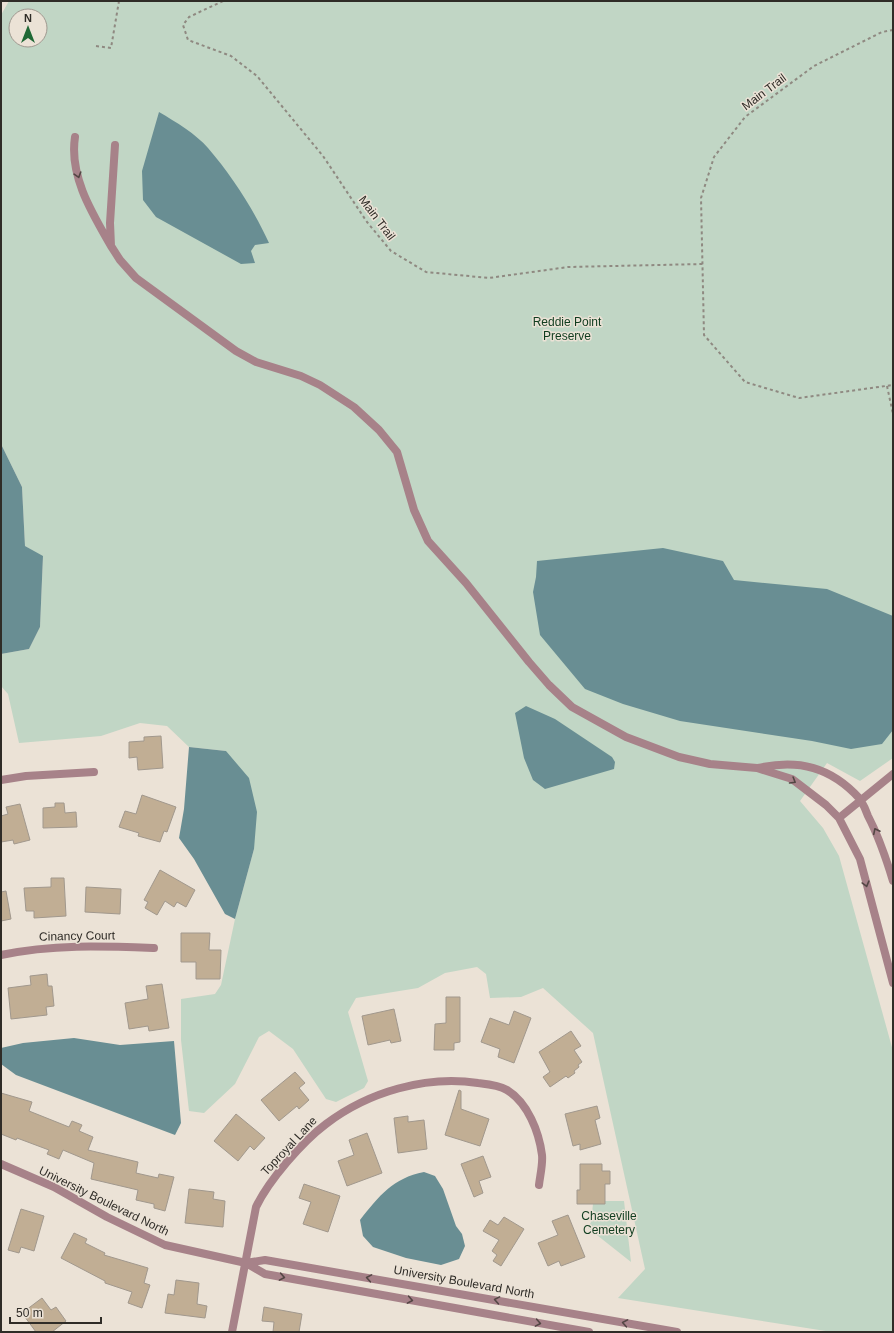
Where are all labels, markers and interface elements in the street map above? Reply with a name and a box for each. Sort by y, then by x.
north arrow [8,8,48,48]
text: N [24,12,32,24]
street label: Main Trail [739,71,789,113]
one-way arrow [73,172,82,179]
street label: Main Trail [356,193,398,243]
park label: Reddie Point Preserve [533,315,602,343]
one-way arrow [789,777,796,784]
one-way arrow [873,828,881,835]
one-way arrow [861,880,870,887]
street label: Cinancy Court [39,928,116,944]
street label: Toproyal Lane [258,1113,320,1178]
street label: University Boulevard North [37,1163,171,1239]
park label: Chaseville Cemetery [581,1209,637,1237]
street label: University Boulevard North [393,1263,535,1301]
one-way arrow [279,1273,285,1281]
one-way arrow [366,1274,372,1283]
one-way arrow [407,1295,413,1304]
one-way arrow [494,1297,500,1305]
scale bar [10,1299,101,1325]
text: 50 m [16,1306,43,1320]
one-way arrow [535,1318,541,1327]
one-way arrow [622,1319,628,1328]

